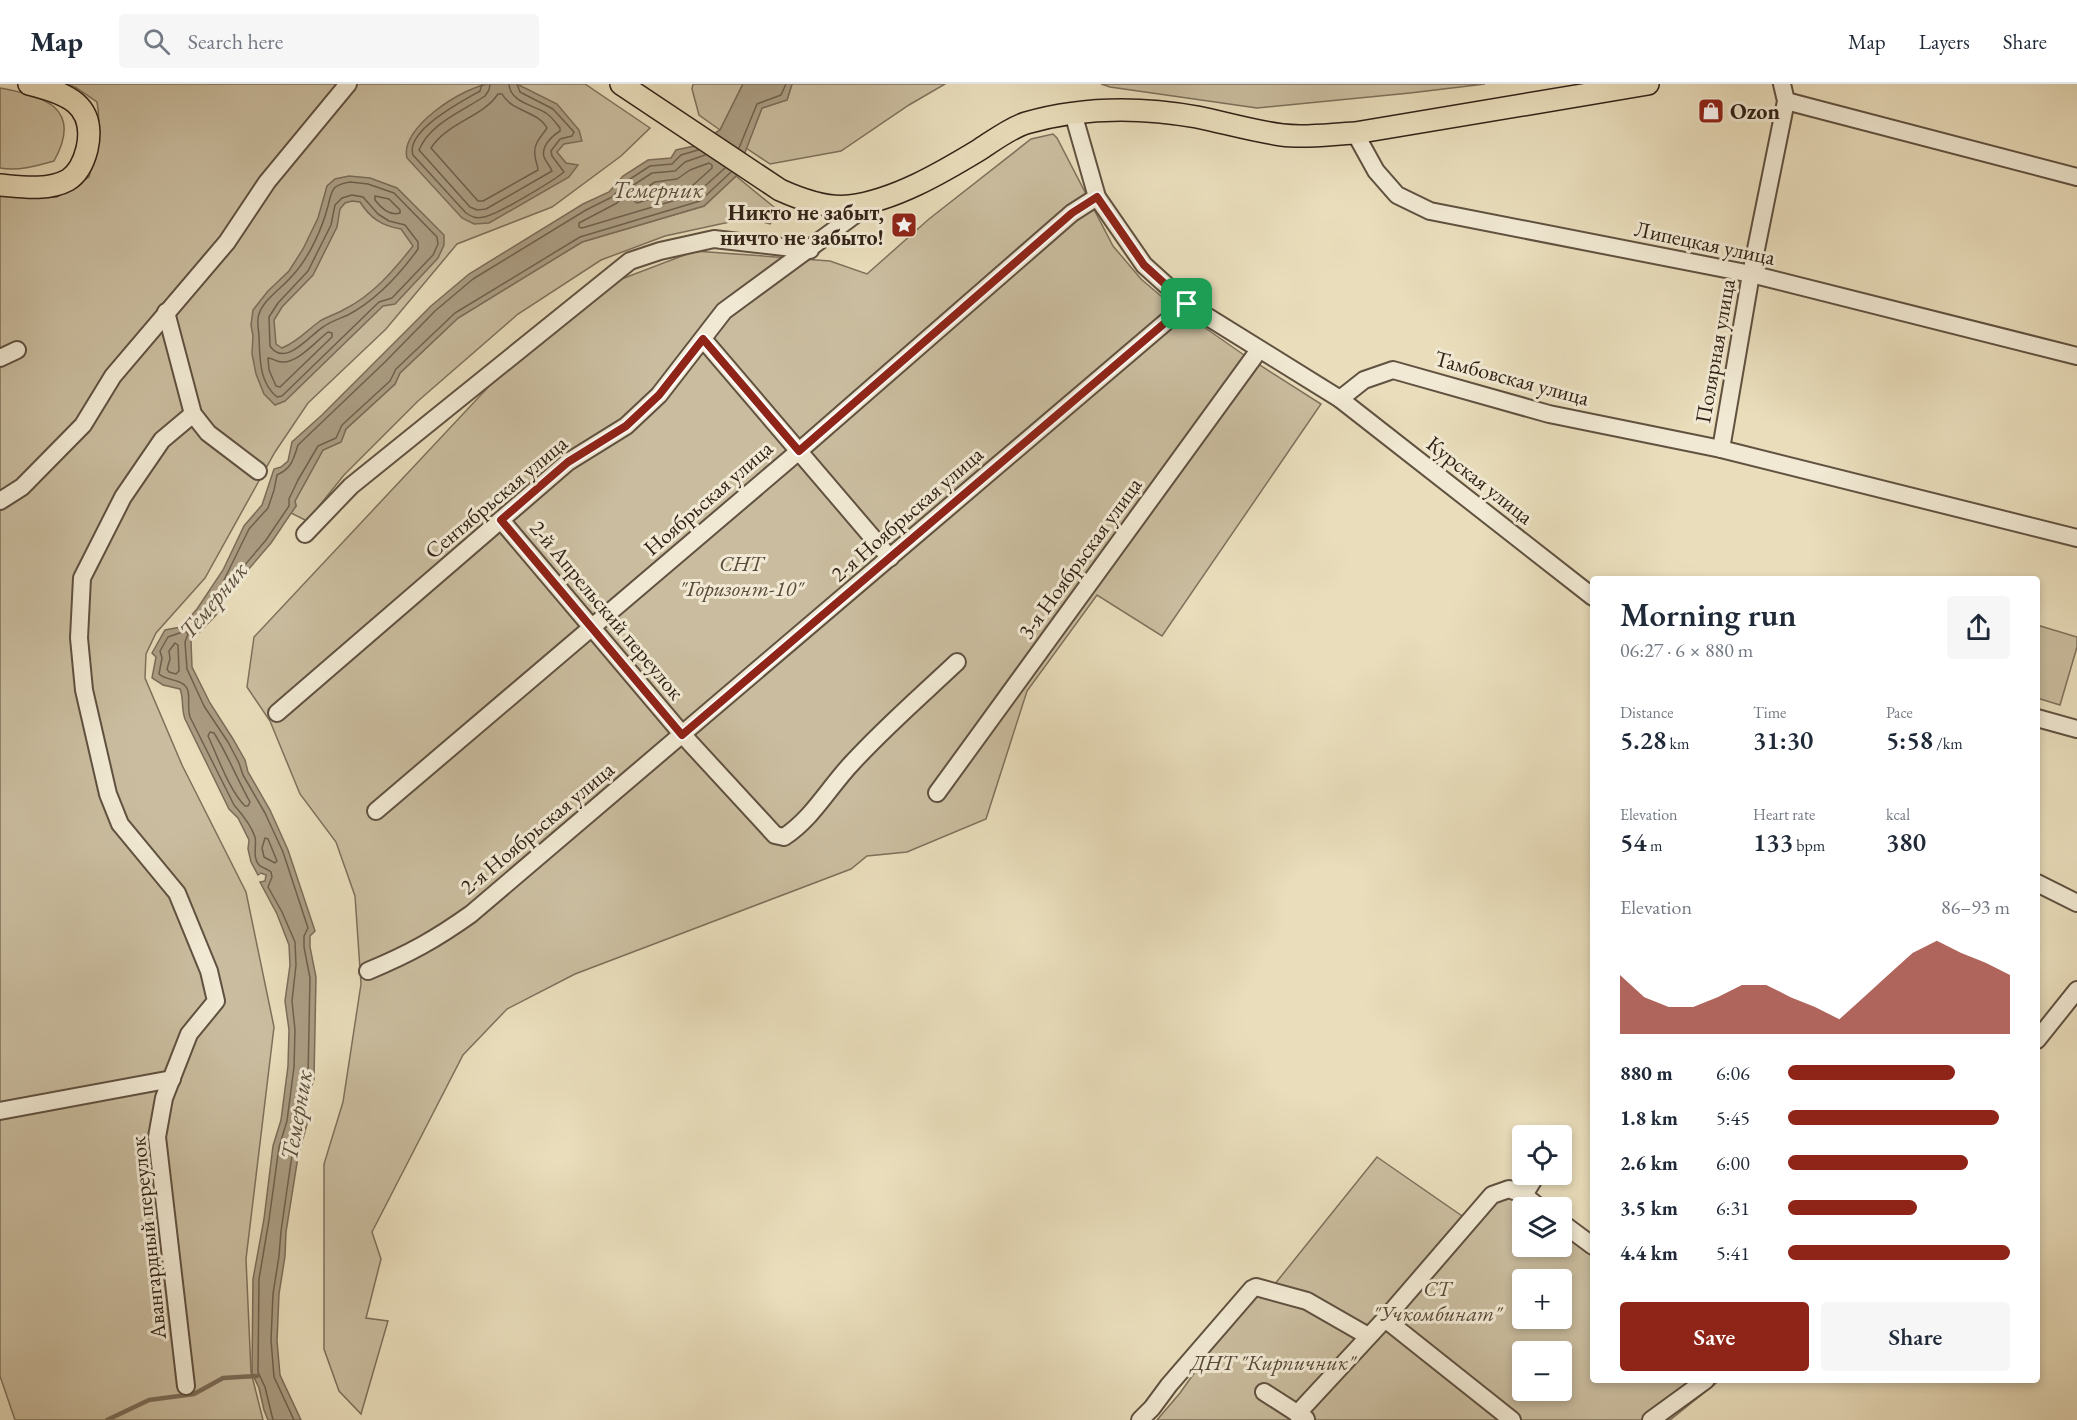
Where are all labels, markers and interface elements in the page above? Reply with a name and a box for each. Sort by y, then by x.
search box [119,14,539,68]
text: Map [30,23,83,59]
icon: search [140,25,173,58]
text: Search here [188,27,283,56]
text: Map [1848,28,1886,55]
text: Layers [1919,28,1970,55]
text: Share [2003,28,2047,55]
shop icon: Ozon [1696,96,1726,126]
place label: Ozon [1730,97,1780,126]
water label: Темерник [613,174,704,205]
place label: Никто не забыт, ничто не забыто! [720,198,884,252]
place icon: Никто не забыт, ничто не забыто! [889,210,919,240]
street label: Липецкая улица [1632,214,1778,272]
street label: Полярная улица [1688,276,1742,426]
pin [1161,278,1212,329]
icon: arrive [1170,287,1203,320]
street label: Тамбовская улица [1432,343,1593,413]
street label: Сентябрьская улица [419,429,574,565]
street label: Курская улица [1421,429,1539,531]
street label: Ноябрьская улица [637,434,779,562]
street label: 2-я Ноябрьская улица [825,440,989,588]
street label: 3-я Ноябрьская улица [1012,471,1149,645]
street label: 2-й Апрельский переулок [523,514,691,706]
park label: СНТ "Горизонт-10" [679,549,806,603]
water label: Темерник [172,555,254,645]
text: Morning run [1620,593,1797,636]
button: share [1947,596,2010,659]
text: 06:27 · 6 × 880 m [1620,637,1753,663]
text: Distance [1620,702,1673,723]
text: Time [1753,702,1786,723]
text: Pace [1886,702,1913,723]
text: 5.28 [1620,723,1666,757]
text: 31:30 [1753,723,1813,757]
text: 5:58 [1886,723,1933,757]
text: km [1666,733,1689,754]
text: /km [1933,733,1963,754]
street label: 2-я Ноябрьская улица [454,755,620,901]
text: Elevation [1620,804,1678,825]
text: Heart rate [1753,804,1815,825]
text: kcal [1886,804,1910,825]
text: 54 [1620,825,1647,859]
text: 133 [1753,825,1793,859]
text: 380 [1886,825,1926,859]
text: m [1647,835,1662,856]
text: bpm [1793,835,1825,856]
text: Elevation [1620,894,1692,920]
text: 86–93 m [1941,894,2010,920]
text: 880 m [1620,1060,1673,1086]
text: 6:06 [1716,1060,1750,1086]
water label: Темерник [273,1067,319,1162]
text: 1.8 km [1620,1105,1678,1131]
text: 5:45 [1716,1105,1750,1131]
map controls [1512,1125,1572,1401]
button: locate [1512,1125,1572,1185]
street label: Авангардный переулок [123,1135,173,1342]
text: 2.6 km [1620,1150,1678,1176]
text: 6:00 [1716,1150,1750,1176]
text: 3.5 km [1620,1195,1678,1221]
text: 6:31 [1716,1195,1750,1221]
button: layers [1512,1197,1572,1257]
text: 4.4 km [1620,1240,1678,1266]
text: 5:41 [1716,1240,1750,1266]
button: + [1512,1269,1572,1329]
park label: СТ "Учкомбинат" [1373,1274,1504,1328]
button: Save [1620,1302,1809,1371]
button: Share [1821,1302,2010,1371]
button: − [1512,1341,1572,1401]
park label: ДНТ "Кирпичник" [1189,1348,1358,1377]

